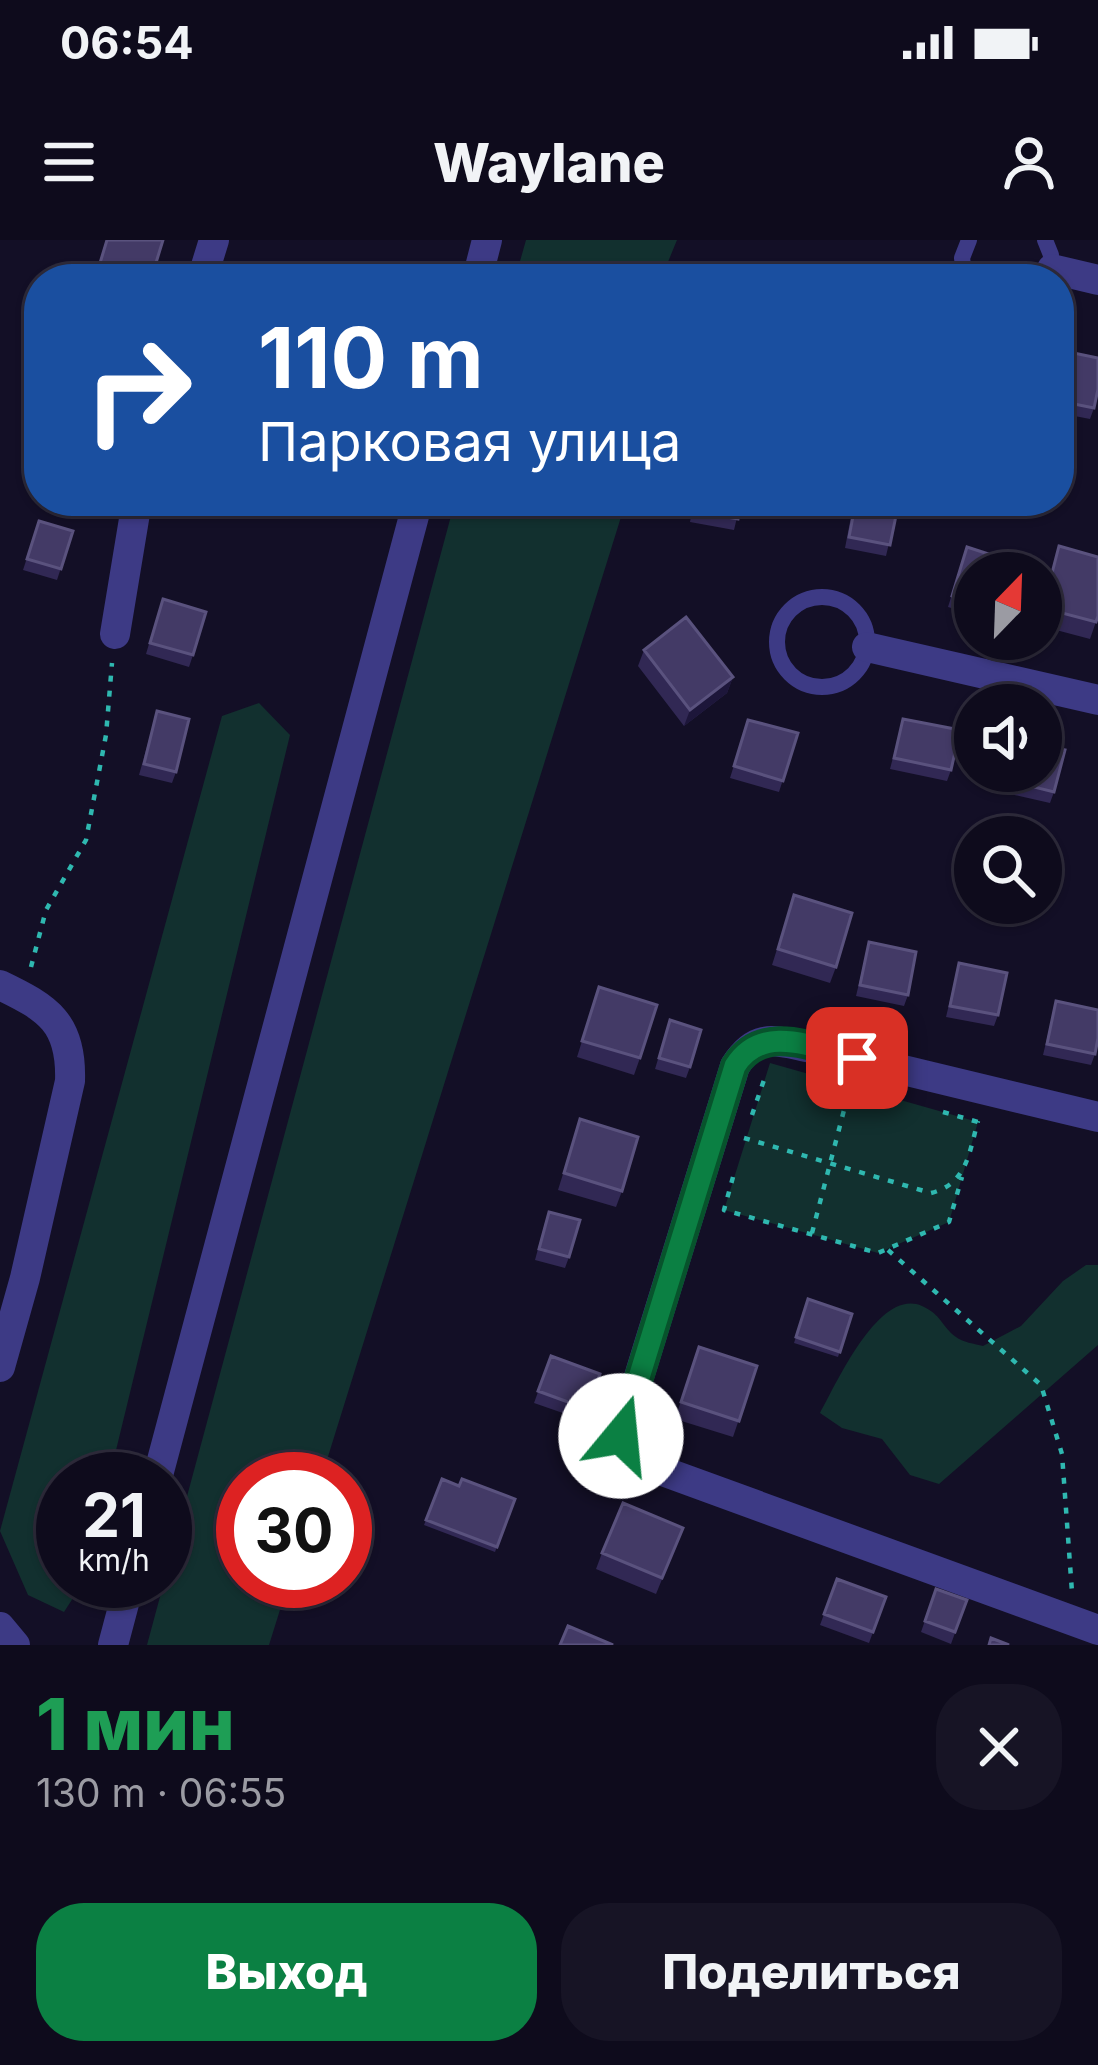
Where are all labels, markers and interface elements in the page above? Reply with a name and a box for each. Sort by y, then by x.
text: 06:54 [60,15,194,70]
icon: menu [36,129,102,195]
icon: person [996,129,1062,195]
text: Waylane [433,130,665,195]
text: 110 m [258,307,484,408]
icon: right [60,312,216,468]
text: Парковая улица [258,409,681,474]
north arrow [954,552,1062,660]
map controls [954,552,1062,924]
button: sound [954,684,1062,792]
button: search [954,816,1062,924]
pin [806,1007,908,1109]
icon: arrive [824,1025,890,1091]
position arrow [558,1373,684,1499]
speed limit sign: 30 [216,1452,372,1608]
text: 21 [82,1479,146,1551]
text: km/h [78,1542,150,1578]
text: 1 мин [36,1680,235,1767]
button: close [936,1684,1062,1810]
text: 130 m · 06:55 [36,1769,286,1816]
button: Выход [36,1903,537,2041]
button: Поделиться [561,1903,1062,2041]

